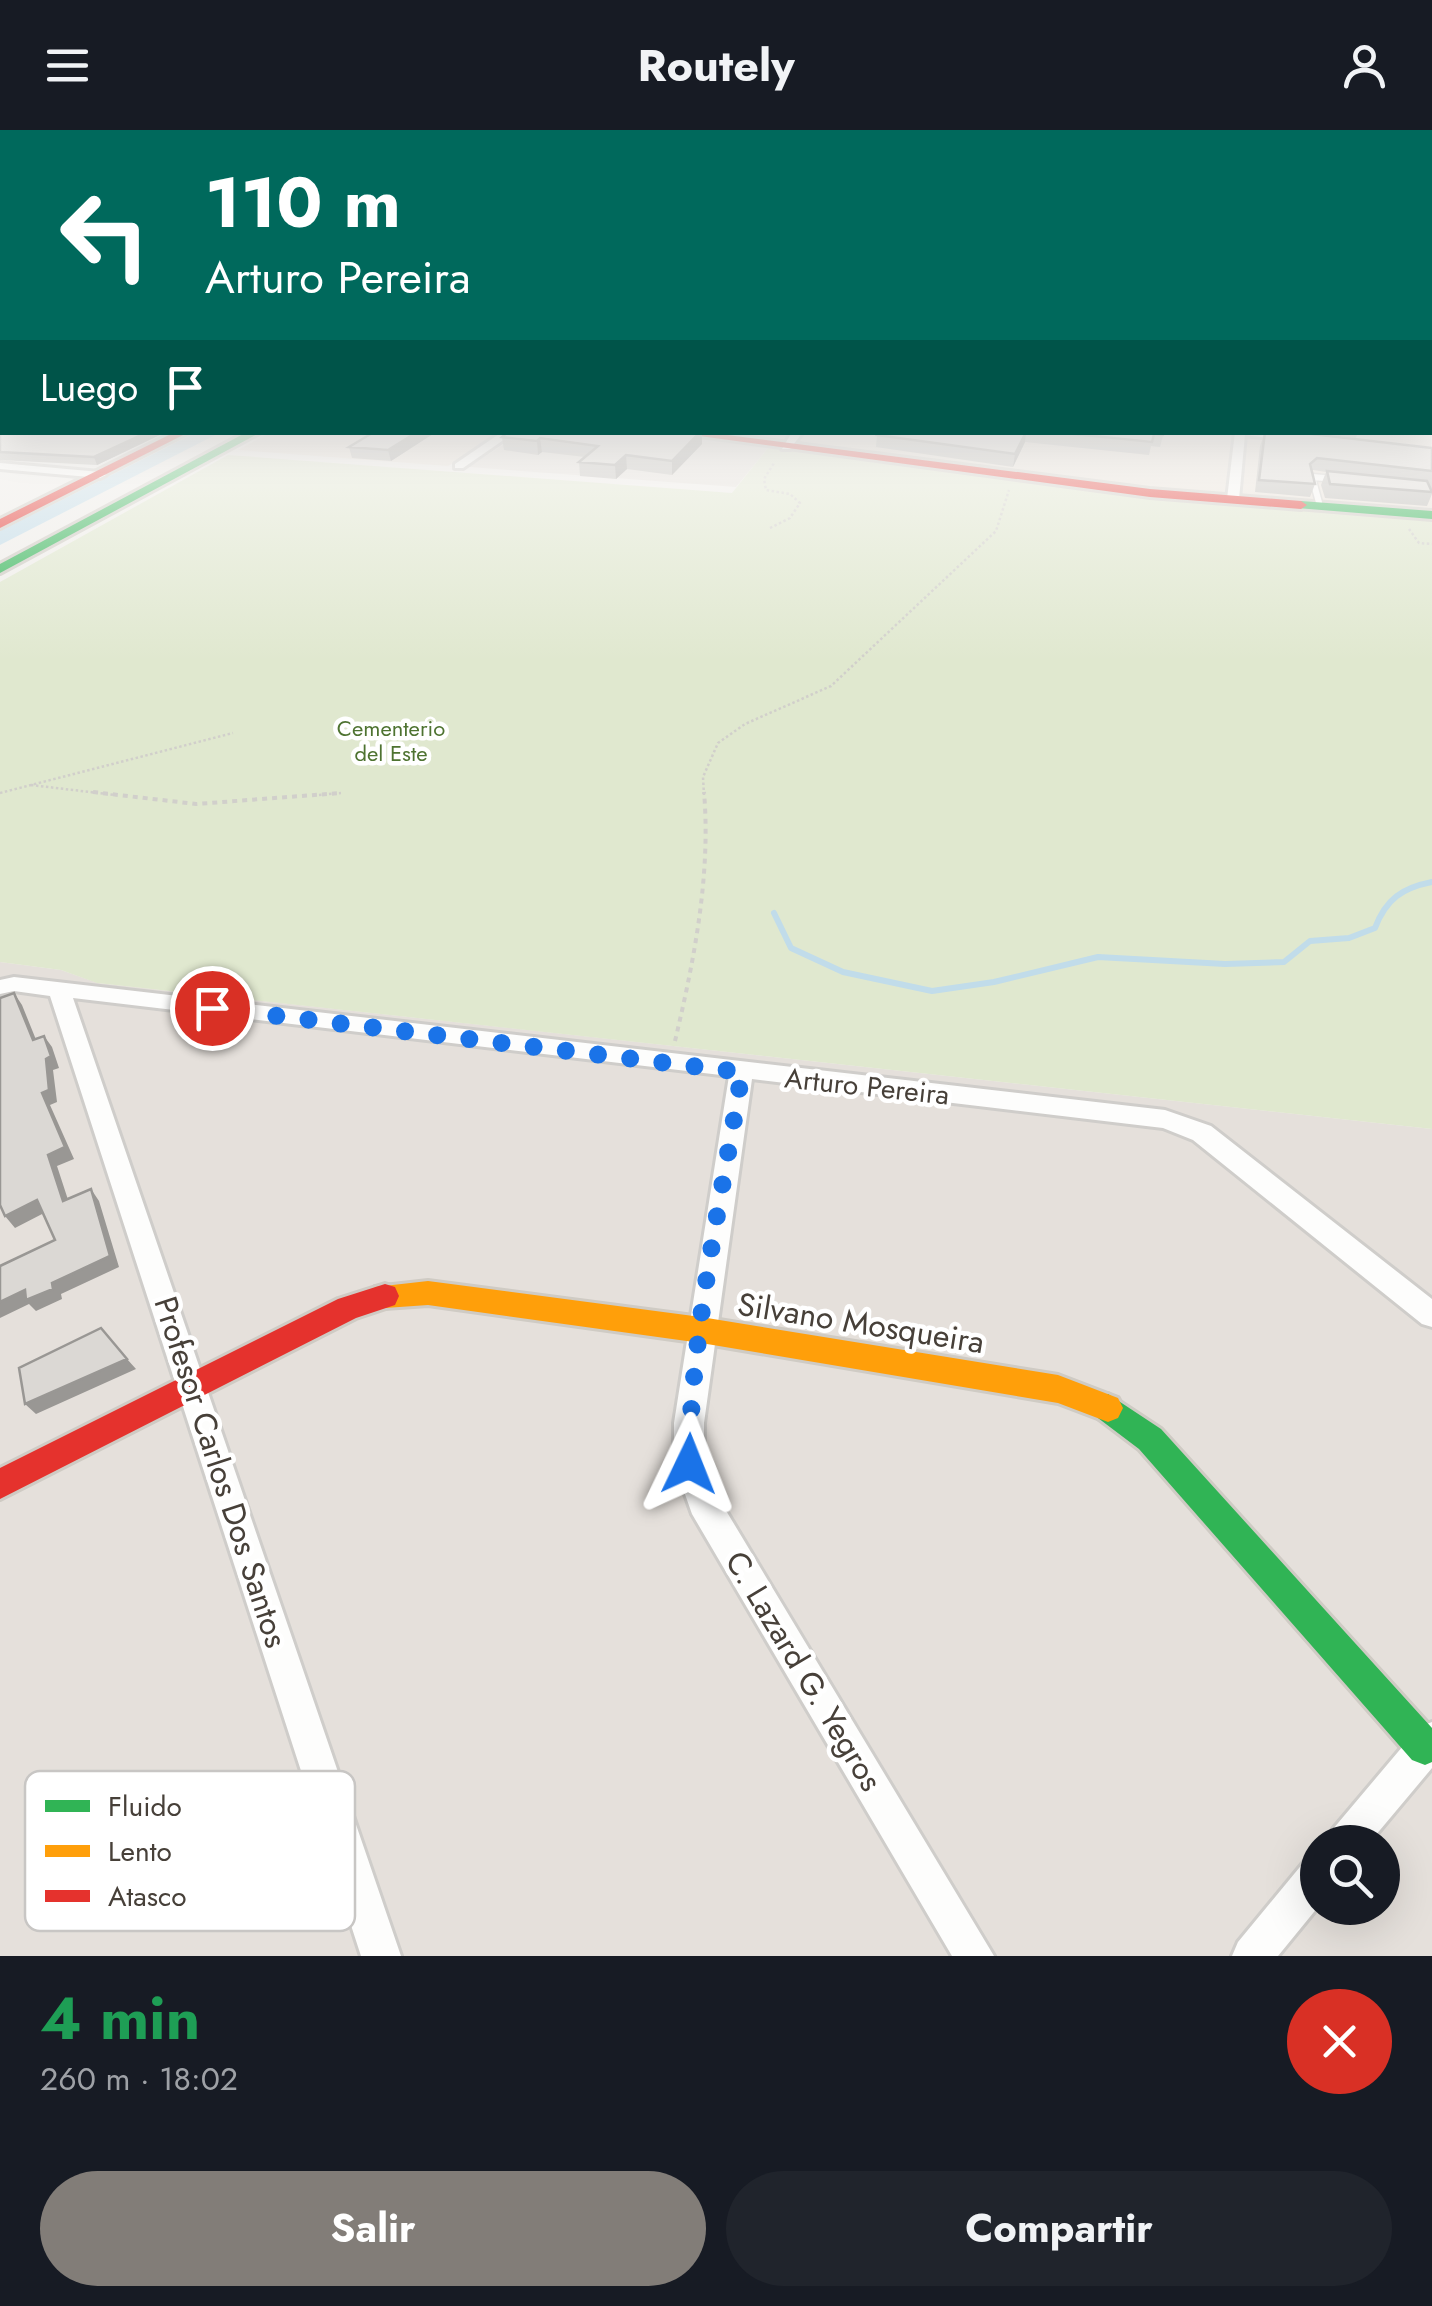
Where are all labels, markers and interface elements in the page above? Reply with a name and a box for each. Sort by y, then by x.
text: Routely [637,33,795,98]
icon: menu [40,38,95,93]
icon: person [1337,38,1392,93]
text: 110 m [205,152,401,253]
icon: left [40,170,170,300]
text: Arturo Pereira [205,245,471,310]
text: Luego [40,360,138,415]
icon: arrive [158,360,213,415]
park label: Cementerio del Este [337,712,445,769]
pin [170,966,255,1051]
icon: arrive [185,981,240,1036]
street label: Arturo Pereira [783,1057,951,1116]
street label: Silvano Mosqueira [734,1281,988,1365]
street label: Profesor Carlos Dos Santos [142,1291,300,1653]
position arrow [637,1412,741,1516]
street label: C. Lazard G. Yegros [714,1542,894,1800]
legend [25,1771,355,1931]
text: Fluido [108,1786,182,1827]
map controls [1300,1825,1400,1925]
button: search [1300,1825,1400,1925]
text: Lento [108,1831,172,1872]
text: Atasco [108,1876,187,1917]
text: 4 min [40,1975,200,2062]
button: close [1287,1989,1392,2094]
text: 260 m · 18:02 [40,2056,238,2102]
button: Salir [40,2171,706,2286]
button: Compartir [726,2171,1392,2286]

